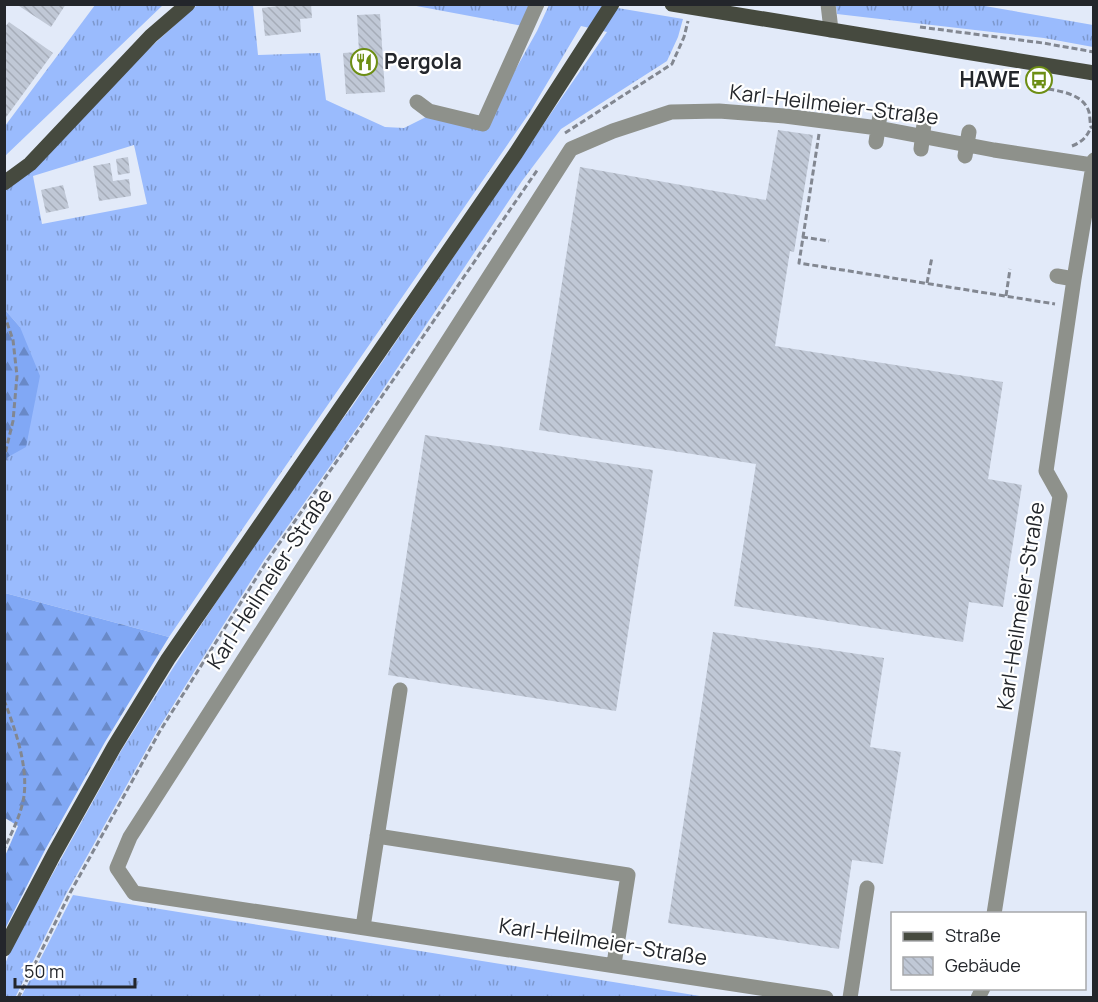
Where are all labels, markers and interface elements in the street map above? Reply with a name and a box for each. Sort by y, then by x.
restaurant icon: Pergola [349,47,379,77]
place label: Pergola [384,47,462,75]
place label: HAWE [959,65,1020,93]
bus stop icon: HAWE [1024,65,1054,95]
street label: Karl-Heilmeier-Straße [728,77,940,131]
street label: Karl-Heilmeier-Straße [200,483,338,674]
street label: Karl-Heilmeier-Straße [990,500,1050,712]
street label: Karl-Heilmeier-Straße [497,911,709,971]
legend [891,912,1086,990]
text: Straße [945,923,1001,947]
scale bar [15,951,135,989]
text: Gebäude [945,953,1021,977]
text: 50 m [24,959,64,983]

